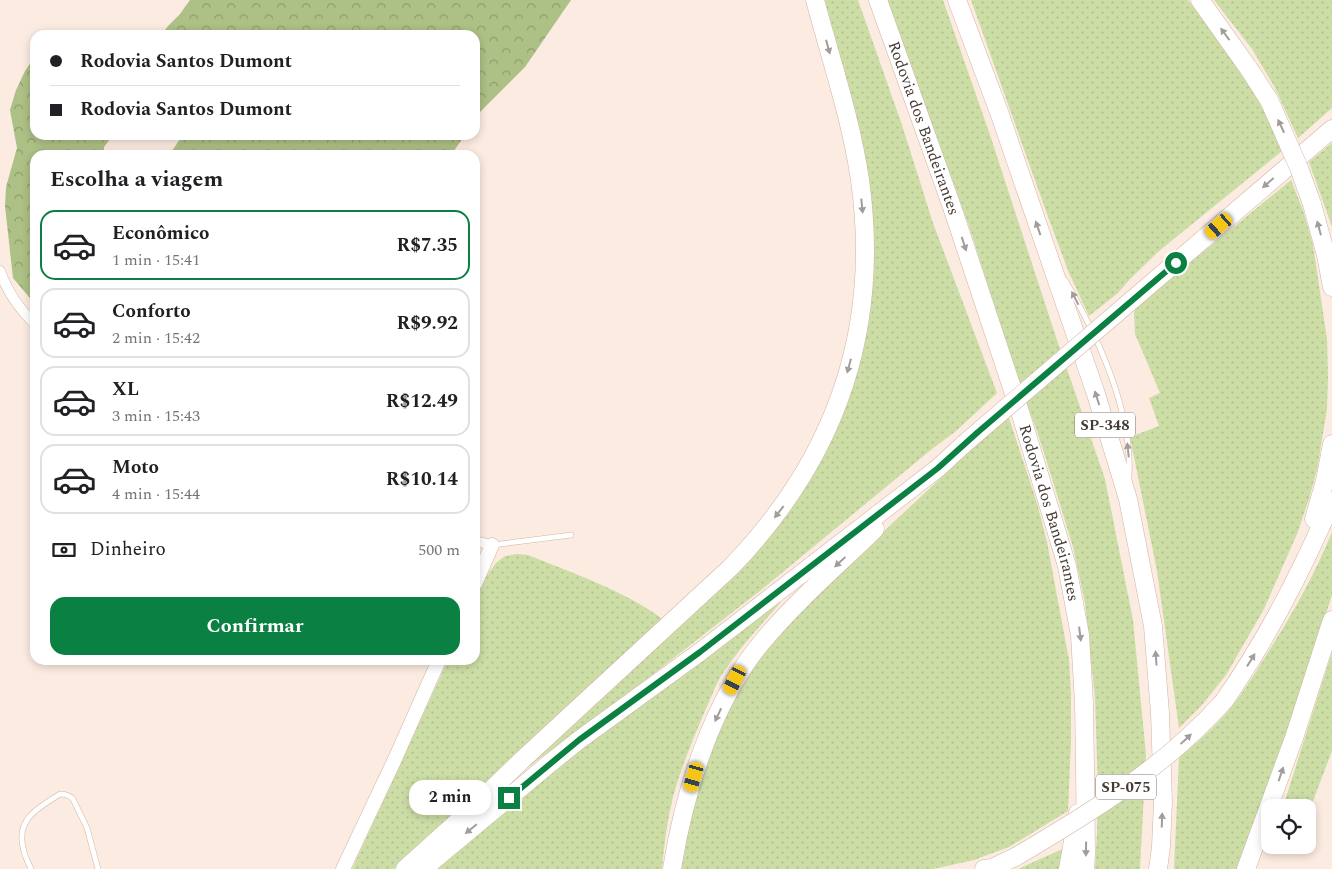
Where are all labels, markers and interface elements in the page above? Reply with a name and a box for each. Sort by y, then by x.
one-way arrow [1220,27,1230,41]
street label: Rodovia dos Bandeirantes [882,38,966,218]
one-way arrow [824,40,832,55]
text: Rodovia Santos Dumont [80,47,292,76]
text: Rodovia Santos Dumont [80,95,292,124]
one-way arrow [1277,119,1285,133]
text: Escolha a viagem [50,163,223,196]
one-way arrow [1262,178,1275,189]
one-way arrow [858,198,866,214]
car [1202,210,1235,242]
text: Econômico [112,219,209,248]
one-way arrow [1034,220,1042,235]
one-way arrow [1315,220,1323,236]
icon: car [52,223,97,268]
text: R$7.35 [396,231,458,260]
one-way arrow [961,237,969,252]
text: 1 min · 15:41 [112,248,200,272]
route start [1165,252,1187,274]
one-way arrow [1071,291,1079,305]
text: Conforto [112,297,191,326]
icon: car [52,301,97,346]
text: R$9.92 [396,309,458,338]
text: 2 min · 15:42 [112,326,200,350]
one-way arrow [845,359,853,374]
text: XL [112,375,139,404]
icon: car [52,379,97,424]
text: R$12.49 [386,387,458,416]
one-way arrow [1092,390,1100,405]
text: 3 min · 15:43 [112,404,200,428]
road number: SP-348 [1075,412,1135,438]
street label: Rodovia dos Bandeirantes [1013,421,1085,603]
one-way arrow [1124,442,1132,458]
text: Moto [112,453,159,482]
icon: car [52,457,97,502]
text: R$10.14 [386,465,458,494]
text: 4 min · 15:44 [112,482,200,506]
one-way arrow [773,505,784,518]
text: Dinheiro [90,535,166,564]
icon: cash [50,536,78,564]
text: 500 m [418,538,460,562]
one-way arrow [834,556,846,568]
button: Confirmar [50,597,460,655]
one-way arrow [1076,627,1084,643]
one-way arrow [1151,650,1159,666]
one-way arrow [1246,654,1255,667]
car [721,663,748,697]
one-way arrow [713,708,721,722]
one-way arrow [1179,733,1191,745]
car [682,761,705,793]
one-way arrow [1277,766,1285,781]
road number: SP-075 [1096,774,1156,800]
callout: 2 min [409,780,492,816]
text: 2 min [429,785,471,809]
route end [498,787,520,809]
map controls [1261,799,1316,854]
button: locate [1261,799,1316,854]
one-way arrow [1158,812,1166,828]
one-way arrow [465,824,478,835]
one-way arrow [1082,841,1090,857]

